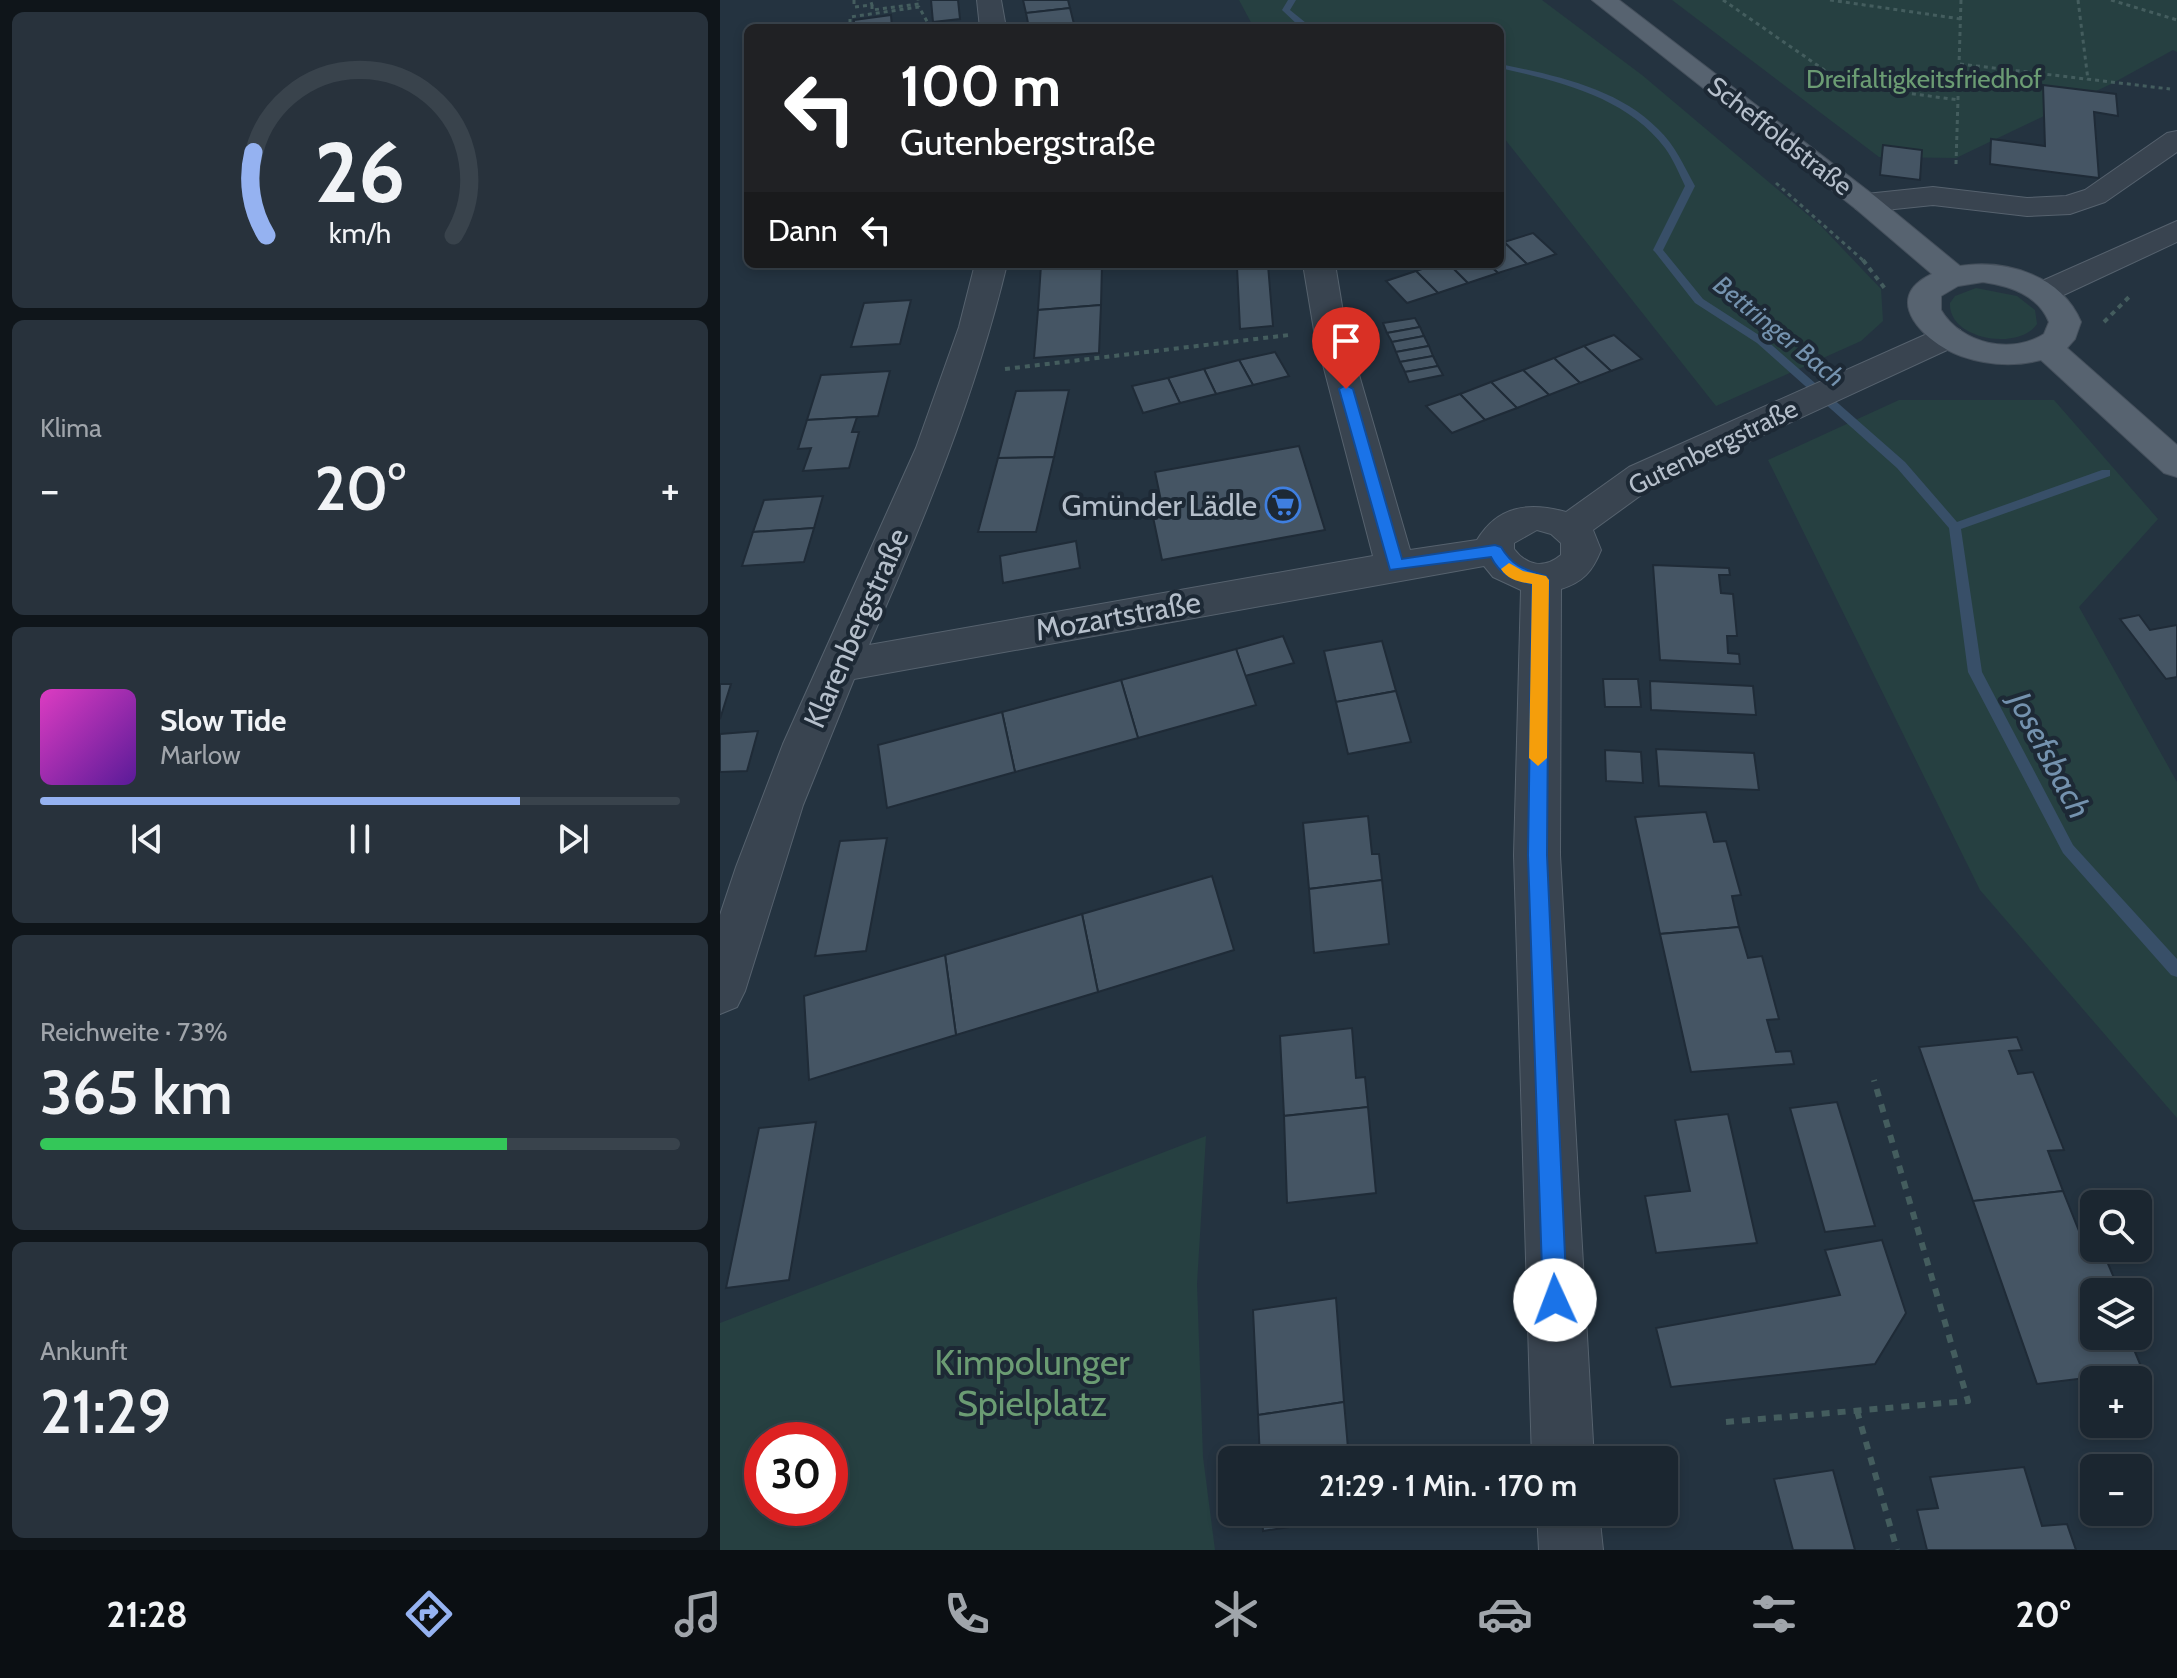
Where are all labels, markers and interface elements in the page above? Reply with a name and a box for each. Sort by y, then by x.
text: 100 m [900,52,1061,120]
icon: left [768,56,872,160]
park label: Dreifaltigkeitsfriedhof [1806,63,2042,95]
street label: Scheffoldstraße [1701,70,1859,202]
text: Gutenbergstraße [900,120,1155,164]
text: 26 [315,121,405,222]
icon: left [854,208,898,252]
text: Dann [768,212,838,249]
text: km/h [329,215,391,250]
water label: Bettringer Bach [1707,269,1851,393]
pin [1312,307,1380,389]
icon: arrive [1324,319,1368,363]
street label: Gutenbergstraße [1623,392,1803,502]
text: Klima [40,412,102,444]
text: 20° [314,452,406,525]
text: − [40,463,59,516]
text: + [661,463,680,516]
supermarket icon: Gmünder Lädle [1264,486,1302,524]
place label: Gmünder Lädle [1062,487,1257,524]
street label: Klarenbergstraße [795,522,917,734]
street label: Mozartstraße [1033,583,1203,649]
water label: Josefsbach [1999,683,2099,825]
text: Slow Tide [160,702,287,739]
text: Marlow [160,739,241,771]
icon: previous [125,817,169,861]
icon: pause [338,817,382,861]
icon: next [551,817,595,861]
text: Reichweite · 73% [40,1016,228,1048]
text: 365 km [40,1056,233,1129]
map controls [2080,1190,2152,1526]
button: search [2080,1190,2152,1262]
position arrow [1513,1258,1597,1342]
button: layers [2080,1278,2152,1350]
text: Ankunft [40,1335,128,1367]
park label: Kimpolunger Spielplatz [934,1340,1130,1425]
button: + [2080,1366,2152,1438]
text: 21:29 [40,1375,171,1448]
speed limit sign: 30 [744,1422,848,1526]
button: − [2080,1454,2152,1526]
text: 21:29 · 1 Min. · 170 m [1319,1467,1577,1504]
icon: directions [401,1586,457,1642]
icon: music [670,1586,726,1642]
icon: phone [939,1586,995,1642]
icon: climate [1208,1586,1264,1642]
icon: car [1477,1586,1533,1642]
icon: filters [1746,1586,1802,1642]
text: 21:28 [107,1592,188,1636]
text: 20° [2016,1592,2070,1636]

